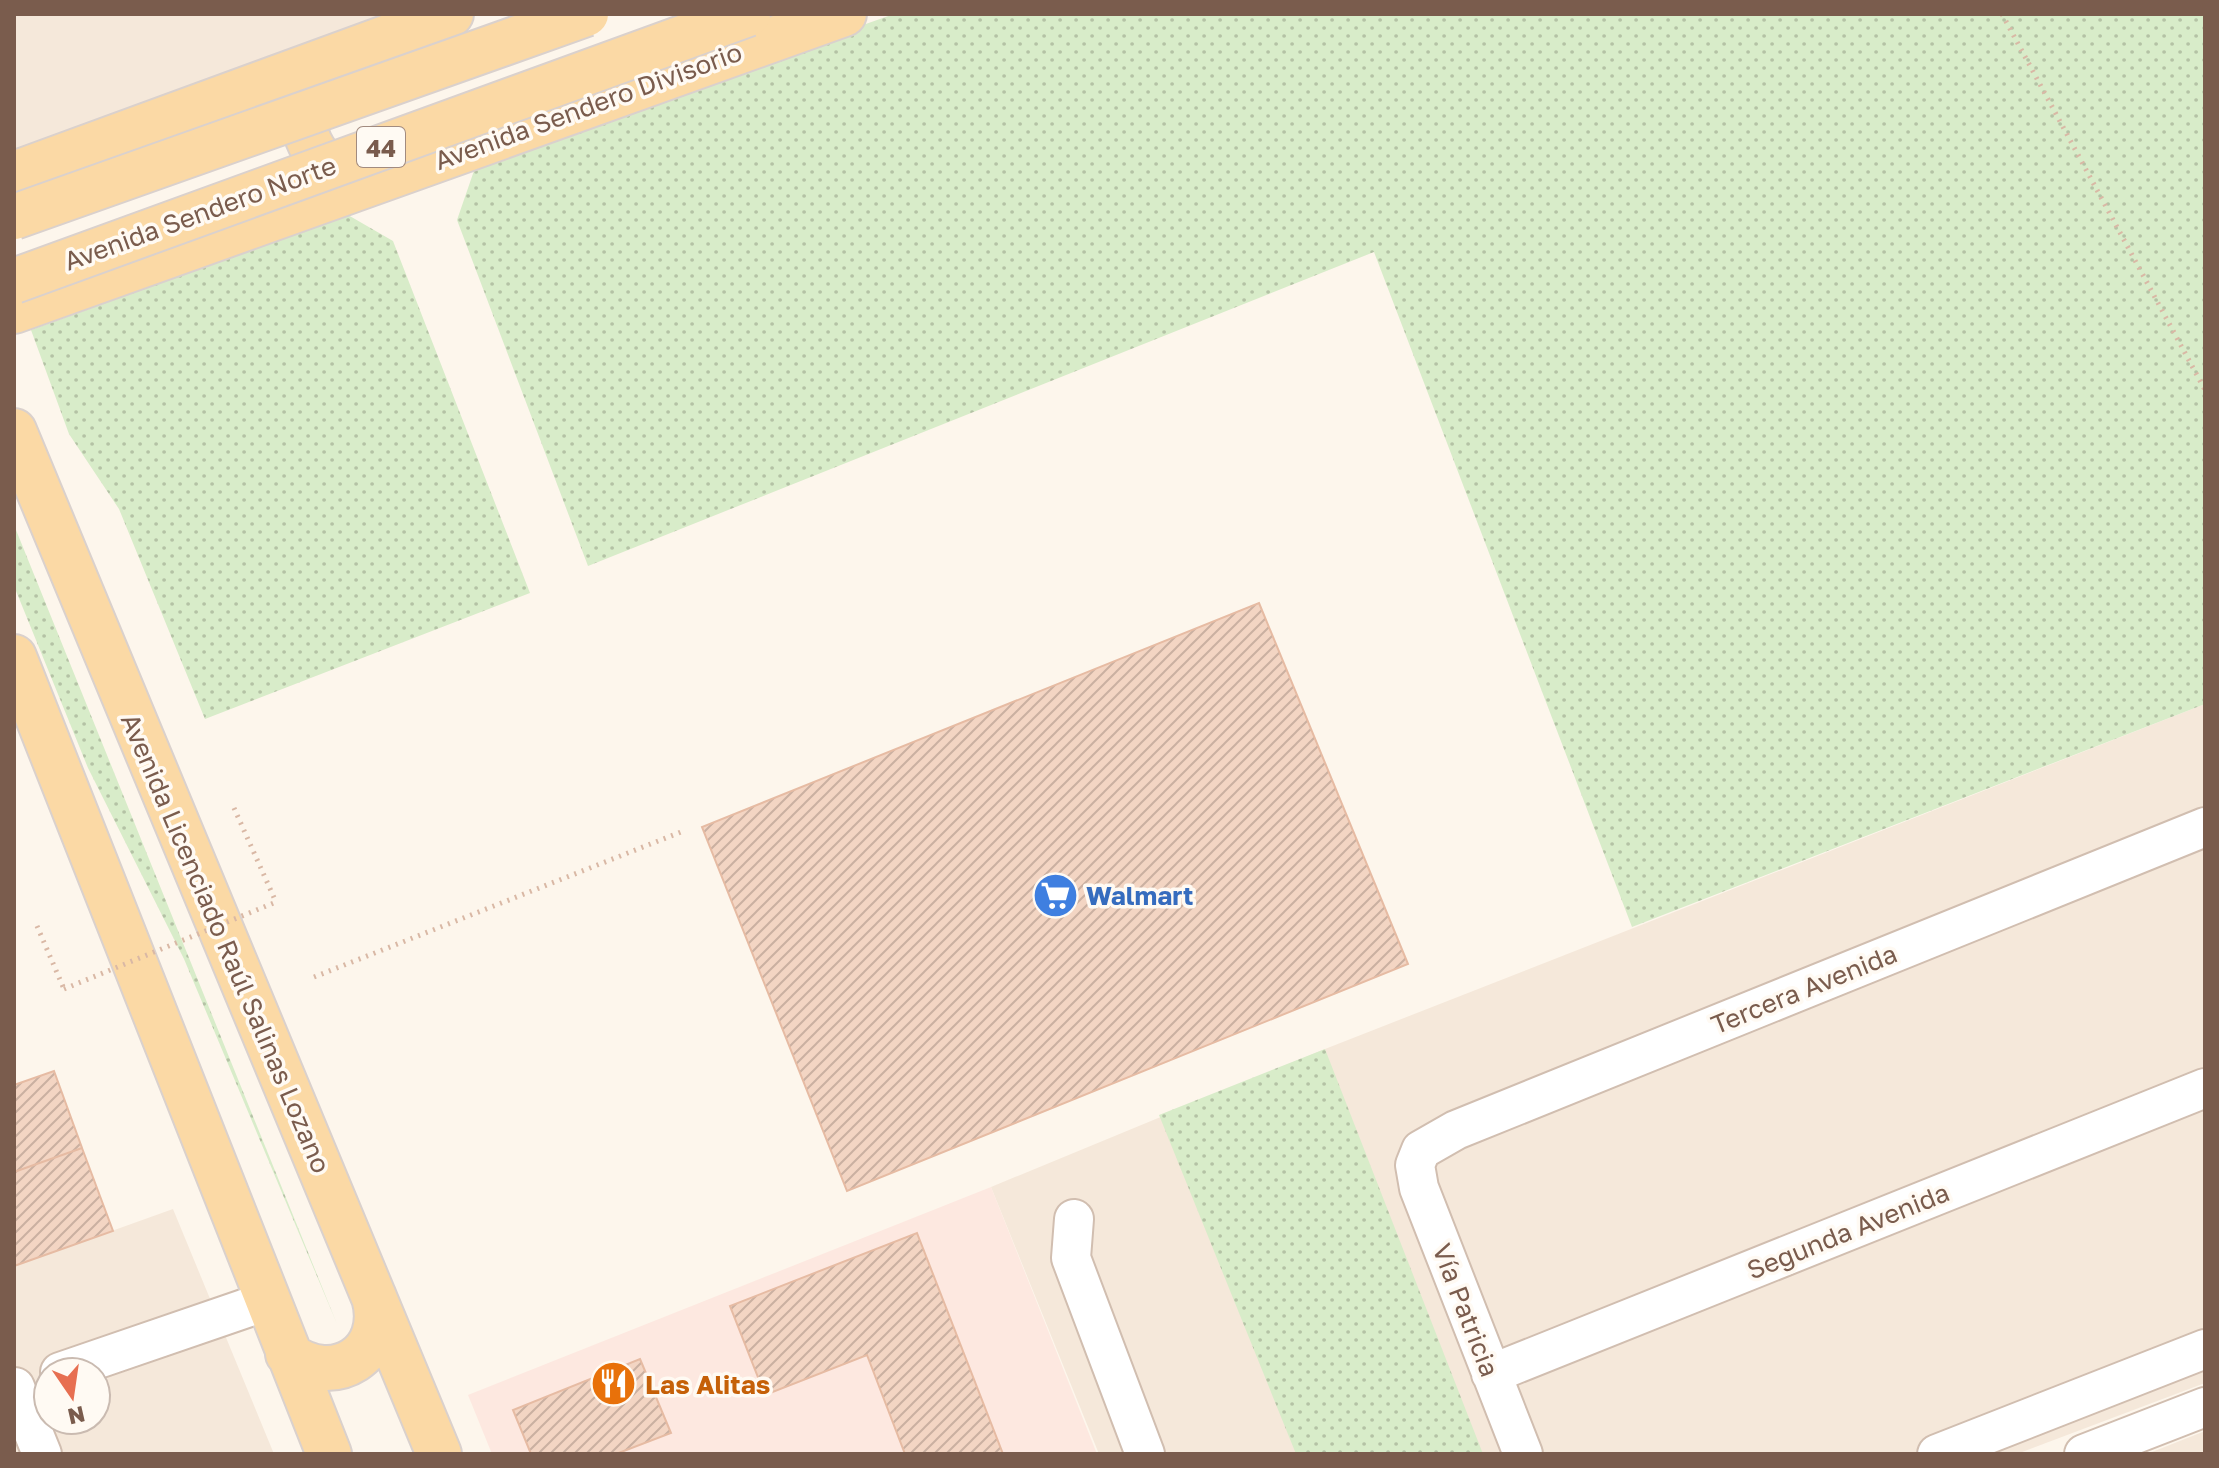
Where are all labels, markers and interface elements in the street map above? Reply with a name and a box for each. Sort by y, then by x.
street label: Avenida Sendero Divisorio [430,36,746,176]
road number: 44 [357,127,405,167]
street label: Avenida Sendero Norte [60,149,340,277]
street label: Avenida Licenciado Raúl Salinas Lozano [115,709,337,1177]
supermarket icon: Walmart [1031,871,1079,919]
place label: Walmart [1086,880,1193,911]
street label: Tercera Avenida [1707,938,1901,1040]
street label: Segunda Avenida [1742,1176,1954,1286]
street label: Vía Patricia [1426,1239,1506,1381]
north arrow [32,1356,112,1436]
restaurant icon: Las Alitas [590,1360,638,1408]
place label: Las Alitas [645,1369,770,1400]
text: N [65,1401,88,1431]

